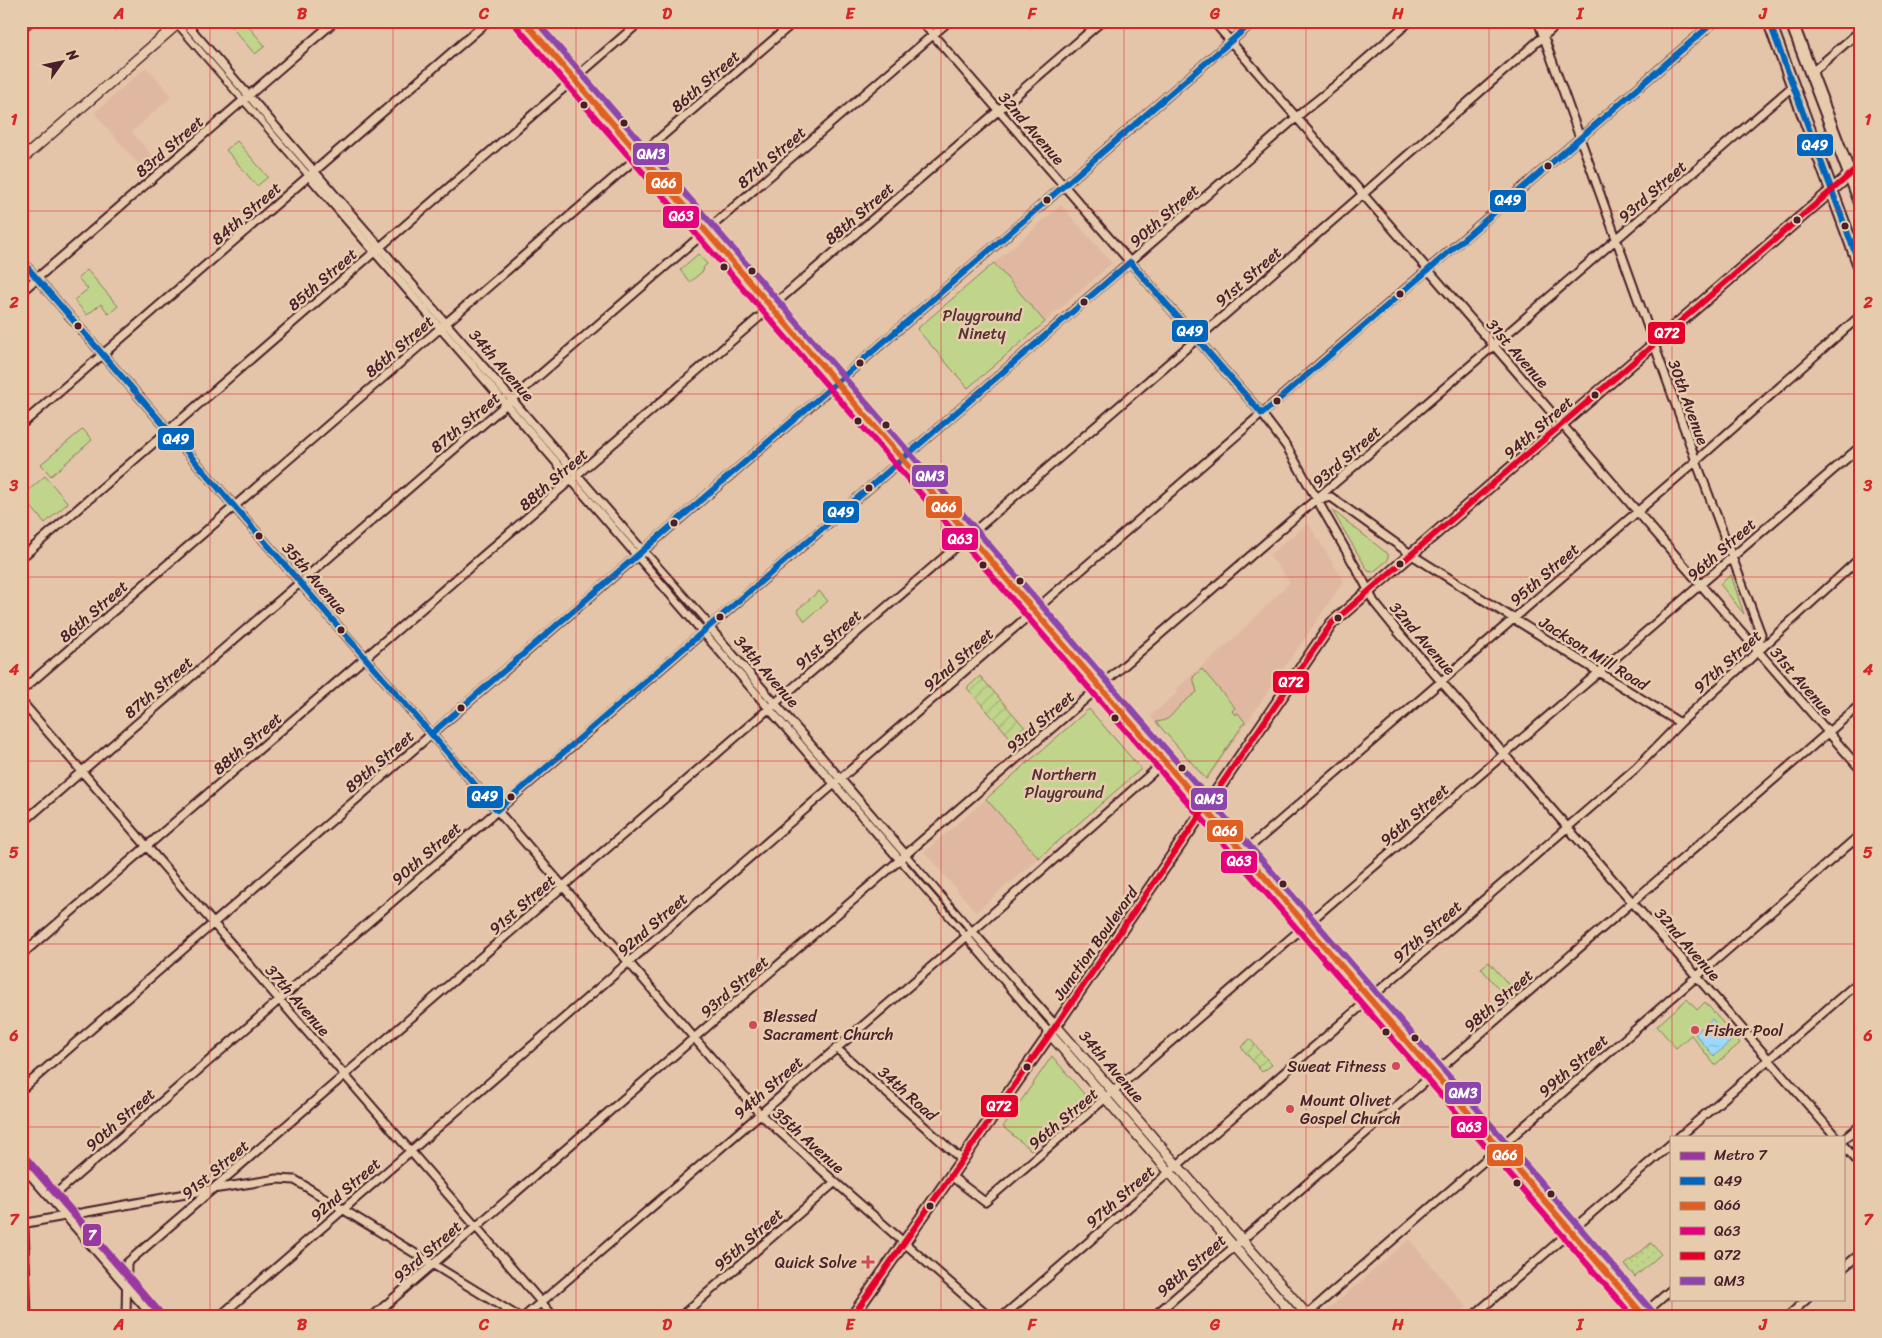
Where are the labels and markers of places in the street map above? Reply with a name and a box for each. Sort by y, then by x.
unlabelled marker [579,100,589,110]
unlabelled marker [619,118,629,128]
unlabelled marker [1543,161,1553,171]
unlabelled marker [1042,195,1052,205]
unlabelled marker [1792,215,1802,225]
unlabelled marker [1840,221,1850,231]
unlabelled marker [719,262,729,272]
unlabelled marker [747,266,757,276]
unlabelled marker [1395,289,1405,299]
unlabelled marker [1079,297,1089,307]
unlabelled marker [73,321,83,331]
unlabelled marker [855,358,865,368]
unlabelled marker [1590,390,1600,400]
unlabelled marker [1272,396,1282,406]
unlabelled marker [853,416,863,426]
unlabelled marker [881,420,891,430]
unlabelled marker [864,483,874,493]
unlabelled marker [669,518,679,528]
unlabelled marker [254,531,264,541]
unlabelled marker [1395,559,1405,569]
unlabelled marker [978,560,988,570]
unlabelled marker [1015,576,1025,586]
unlabelled marker [715,612,725,622]
unlabelled marker [1333,613,1343,623]
unlabelled marker [336,625,346,635]
unlabelled marker [456,703,466,713]
unlabelled marker [1110,713,1120,723]
unlabelled marker [1177,763,1187,773]
unlabelled marker [506,792,516,802]
unlabelled marker [1278,879,1288,889]
place label: Blessed Sacrament Church [763,1002,893,1049]
place label: Fisher Pool [1705,1016,1784,1045]
marker: Blessed Sacrament Church [747,1019,759,1031]
marker: Fisher Pool [1689,1024,1701,1036]
unlabelled marker [1381,1027,1391,1037]
unlabelled marker [1410,1033,1420,1043]
place label: Sweat Fitness [1287,1052,1386,1081]
marker: Sweat Fitness [1390,1060,1402,1072]
unlabelled marker [1022,1062,1032,1072]
place label: Mount Olivet Gospel Church [1300,1086,1401,1133]
marker: Mount Olivet Gospel Church [1284,1103,1296,1115]
unlabelled marker [1512,1178,1522,1188]
unlabelled marker [1546,1189,1556,1199]
unlabelled marker [925,1201,935,1211]
place label: Quick Solve [775,1248,857,1277]
marker: Quick Solve [861,1255,875,1269]

